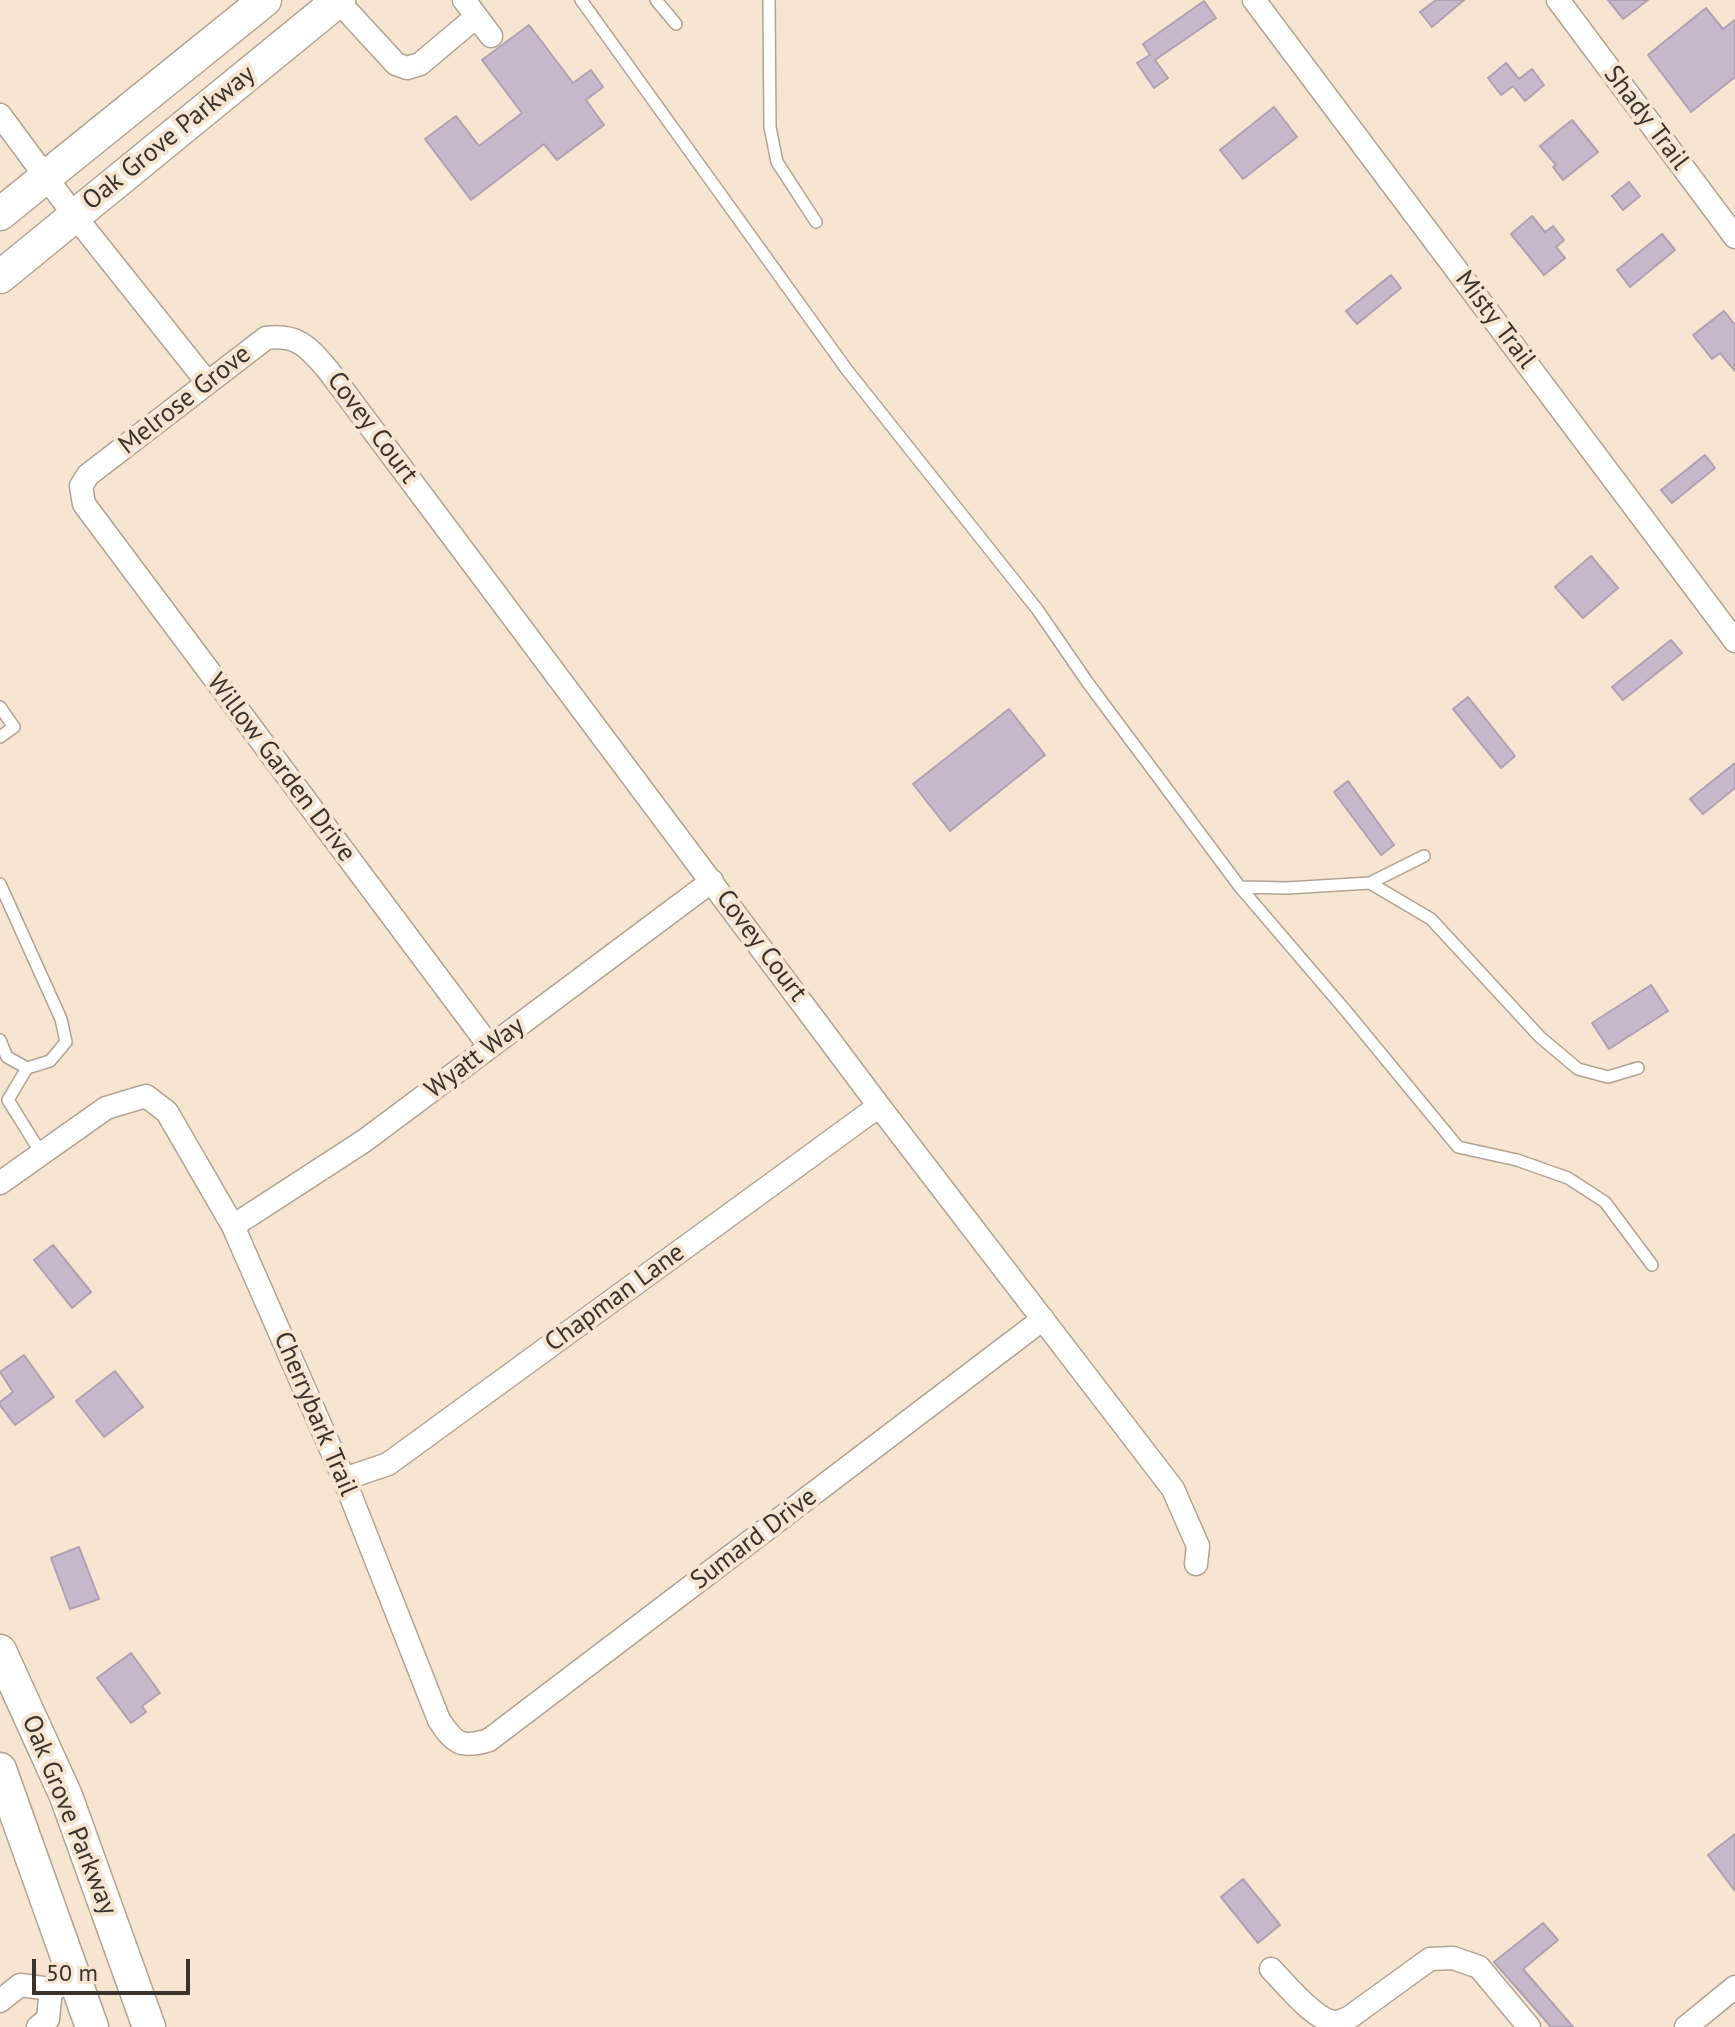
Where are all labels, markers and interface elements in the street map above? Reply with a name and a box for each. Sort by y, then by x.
street label: Oak Grove Parkway [77,59,261,217]
street label: Shady Trail [1597,60,1695,176]
street label: Misty Trail [1448,265,1542,375]
street label: Melrose Grove [113,339,257,461]
street label: Covey Court [320,366,424,490]
street label: Willow Garden Drive [200,668,362,868]
street label: Covey Court [709,884,813,1008]
street label: Wyatt Way [419,1011,531,1105]
street label: Chapman Lane [539,1237,691,1359]
street label: Cherrybark Trail [266,1327,364,1501]
street label: Sumard Drive [685,1481,823,1597]
street label: Oak Grove Parkway [15,1711,123,1919]
scale bar [36,1943,194,1993]
text: 50 m [46,1957,98,1988]

